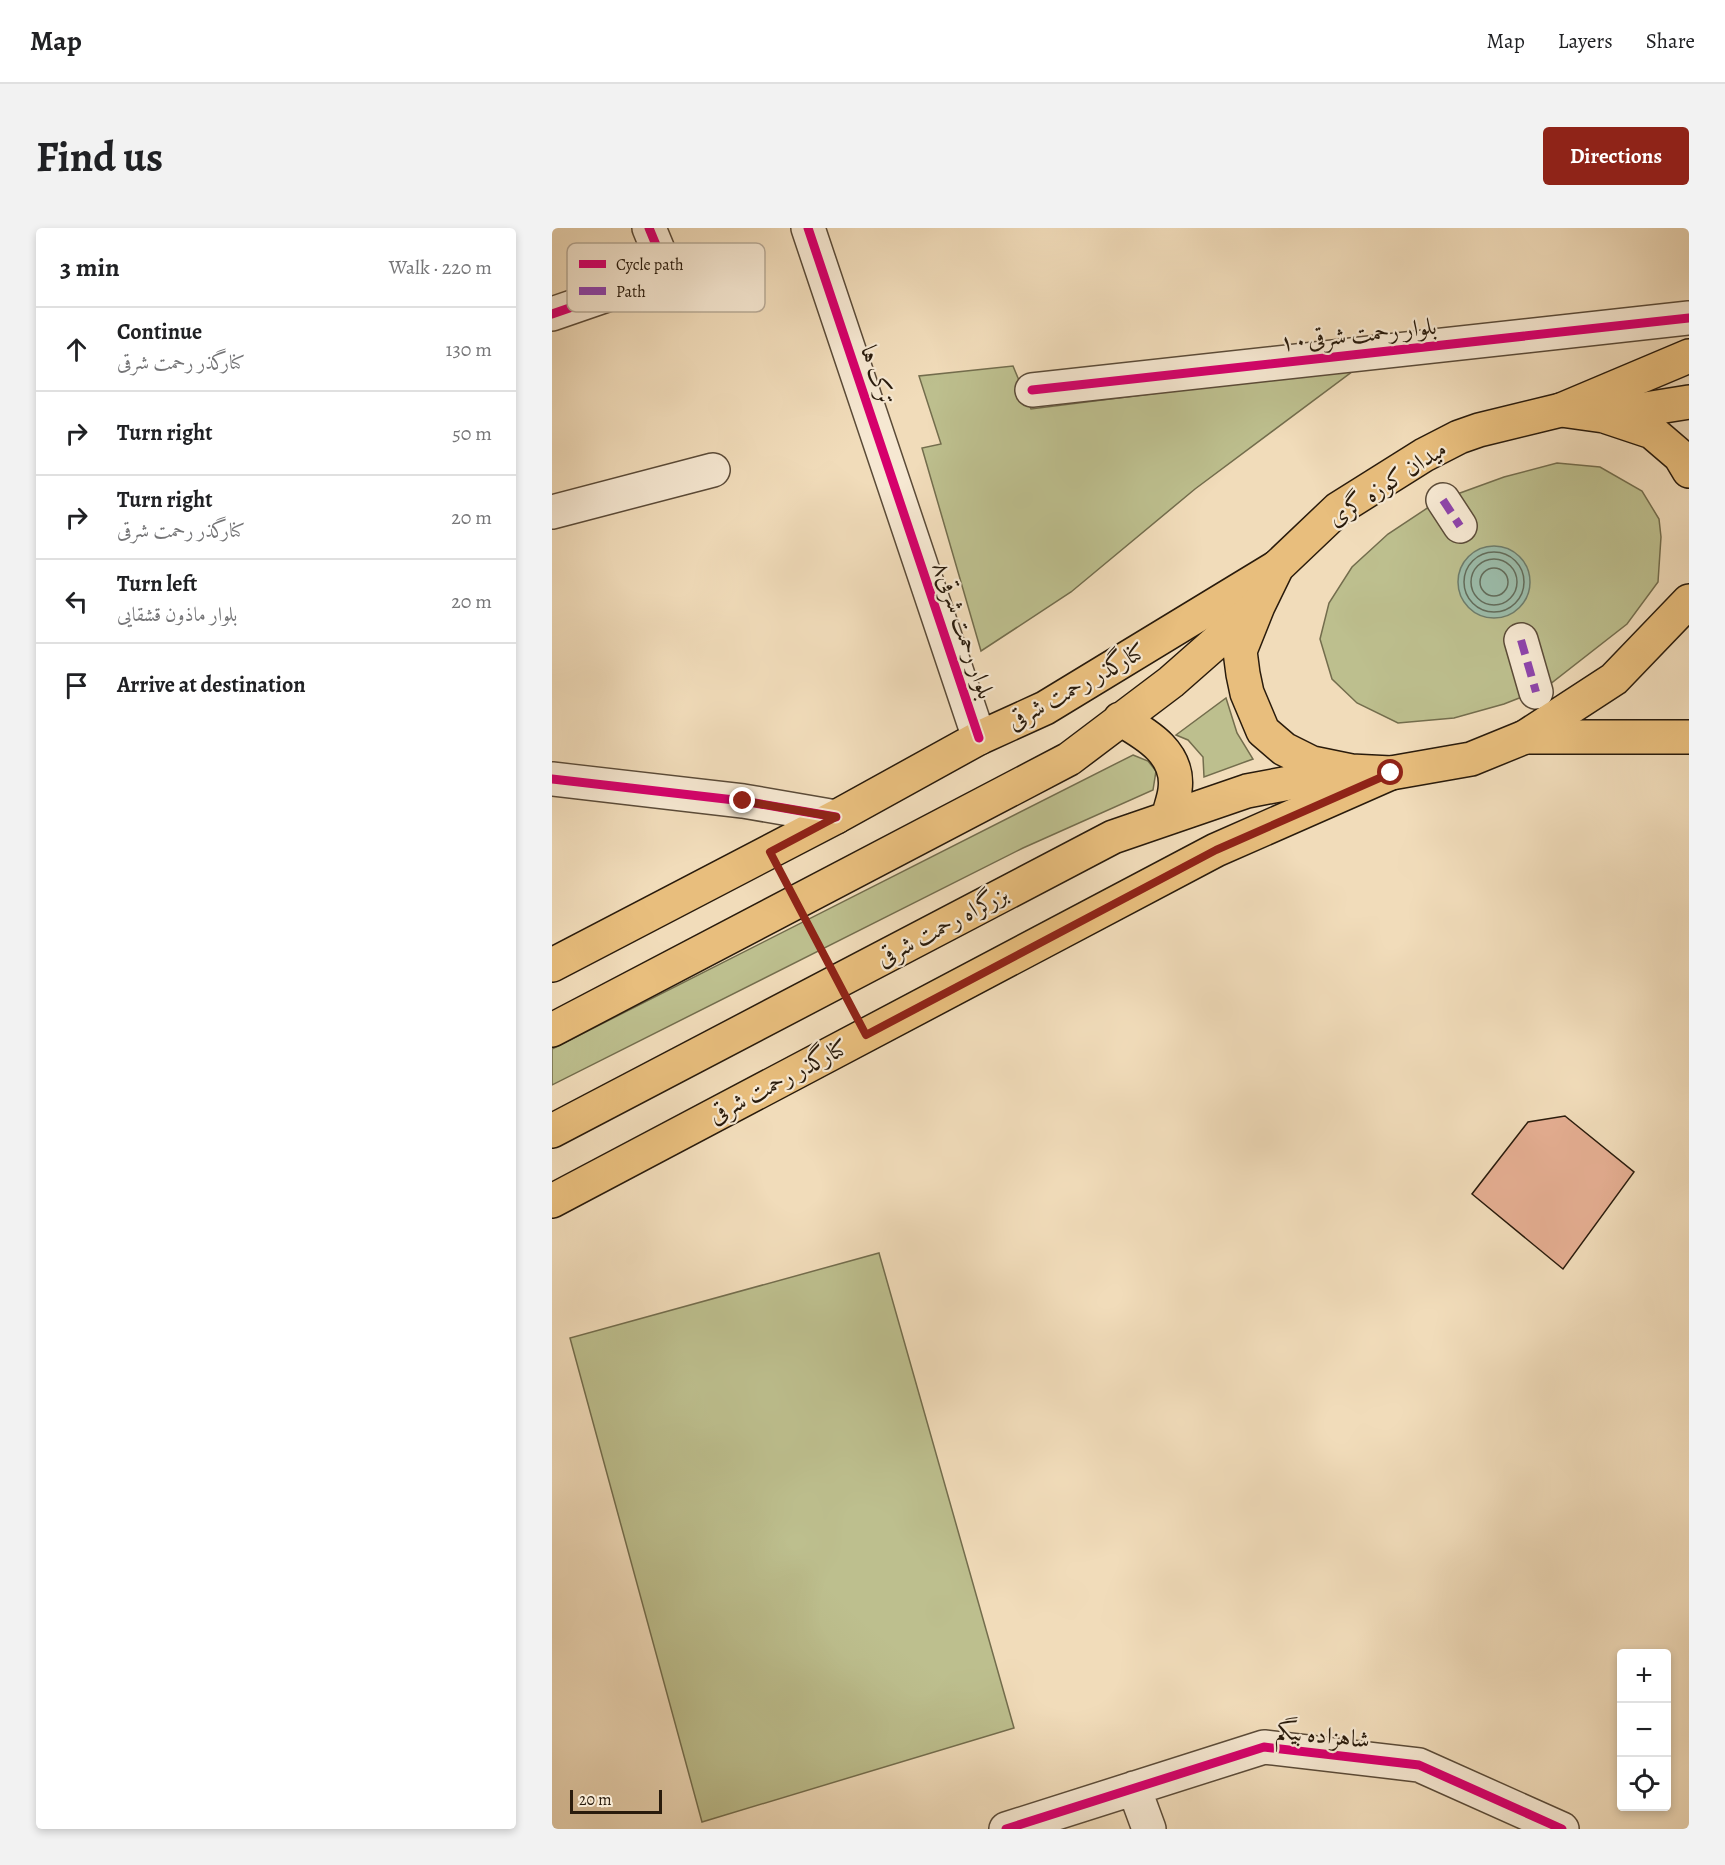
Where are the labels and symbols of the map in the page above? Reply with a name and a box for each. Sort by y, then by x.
legend [567,243,765,312]
text: Cycle path [616,254,684,276]
text: Path [616,281,646,303]
street label: ۱۰بلوار رحمت شرقی [1278,310,1438,358]
street label: ترک ها [853,341,903,409]
street label: میدان کوزه گری [1321,433,1453,533]
street label: بلوار رحمت شرقی۸ [925,557,1003,703]
street label: کنارگذر رحمت شرقی [1001,634,1151,737]
route start [1377,759,1403,785]
route end [729,787,755,813]
street label: بزرگراه رحمت شرقی [871,878,1013,974]
street label: کنارگذر رحمت شرقی [702,1030,853,1131]
street label: شاهزاده بیگم [1274,1714,1372,1762]
scale bar [570,1787,662,1814]

